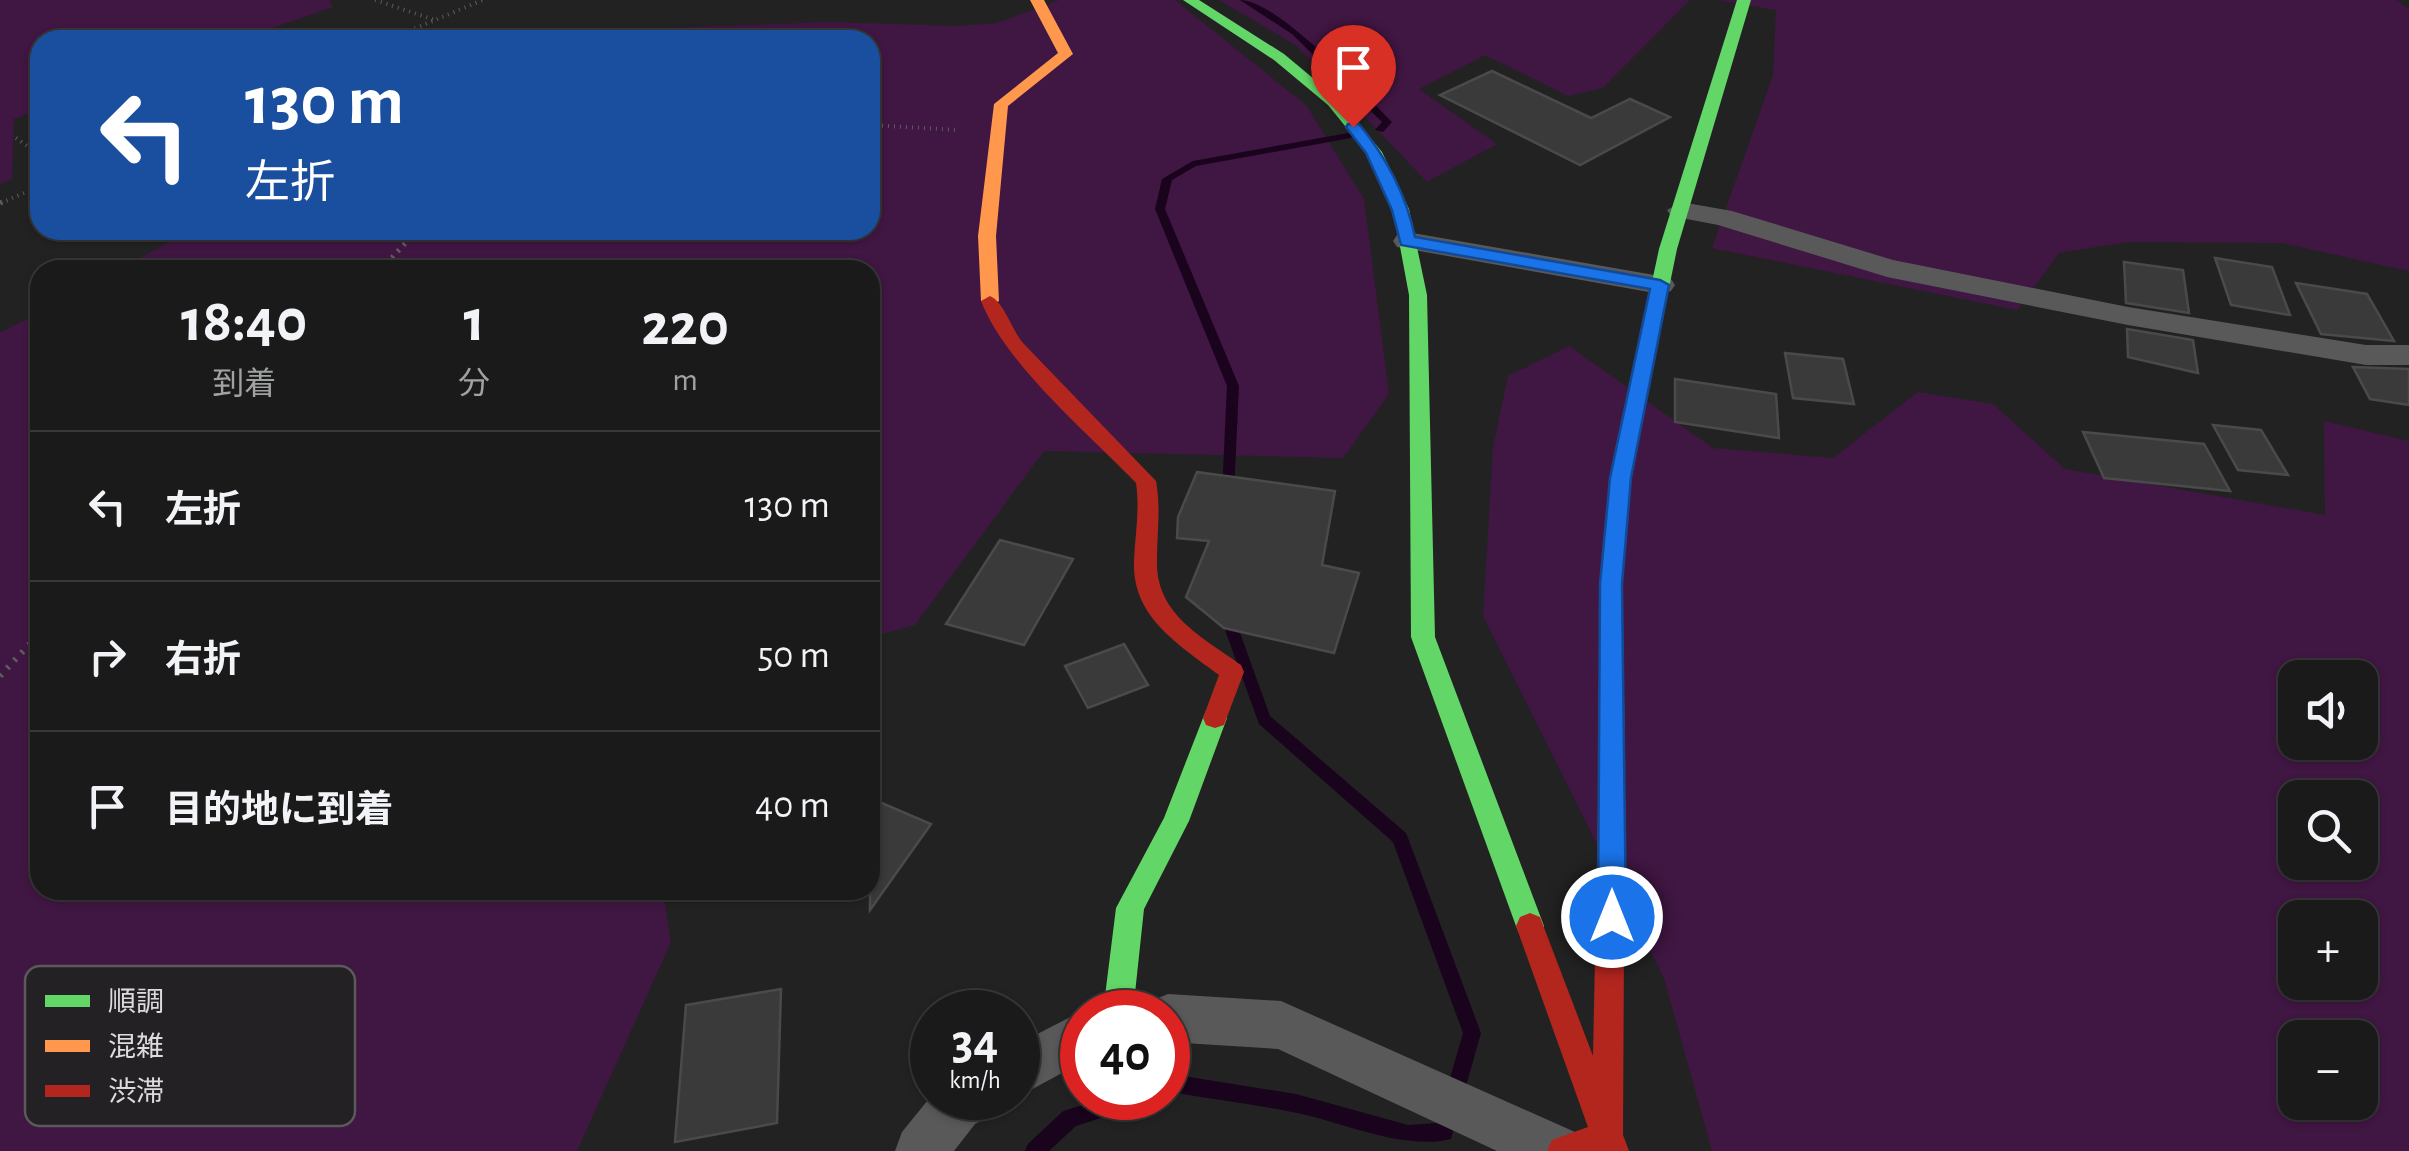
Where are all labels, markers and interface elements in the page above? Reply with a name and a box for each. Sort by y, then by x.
pin [1311,25,1396,128]
icon: arrive [1326,40,1381,95]
text: 130 m [245,67,404,137]
icon: left [80,70,210,200]
text: 左折 [245,161,335,206]
text: 18:40 [181,292,307,352]
text: 1 [463,292,485,352]
text: 220 [641,296,729,356]
text: m [672,364,698,396]
text: 到着 [212,368,276,400]
text: 分 [458,368,490,400]
icon: left [80,479,135,534]
text: 130 m [745,487,830,525]
text: 左折 [165,492,241,530]
icon: right [80,629,135,684]
text: 50 m [757,637,830,675]
text: 右折 [165,642,241,680]
map controls [2278,660,2378,1120]
button: sound [2278,660,2378,760]
icon: arrive [80,779,135,834]
button: search [2278,780,2378,880]
text: 40 m [755,787,830,825]
text: 目的地に到着 [165,792,393,830]
position arrow [1560,865,1664,969]
button: + [2278,900,2378,1000]
legend [25,966,355,1126]
text: 順調 [108,988,164,1017]
speed limit sign: 40 [1060,990,1190,1120]
text: 34 [952,1018,998,1068]
button: − [2278,1020,2378,1120]
text: 混雑 [108,1032,164,1062]
text: km/h [949,1068,1001,1093]
text: 渋滞 [108,1077,164,1107]

